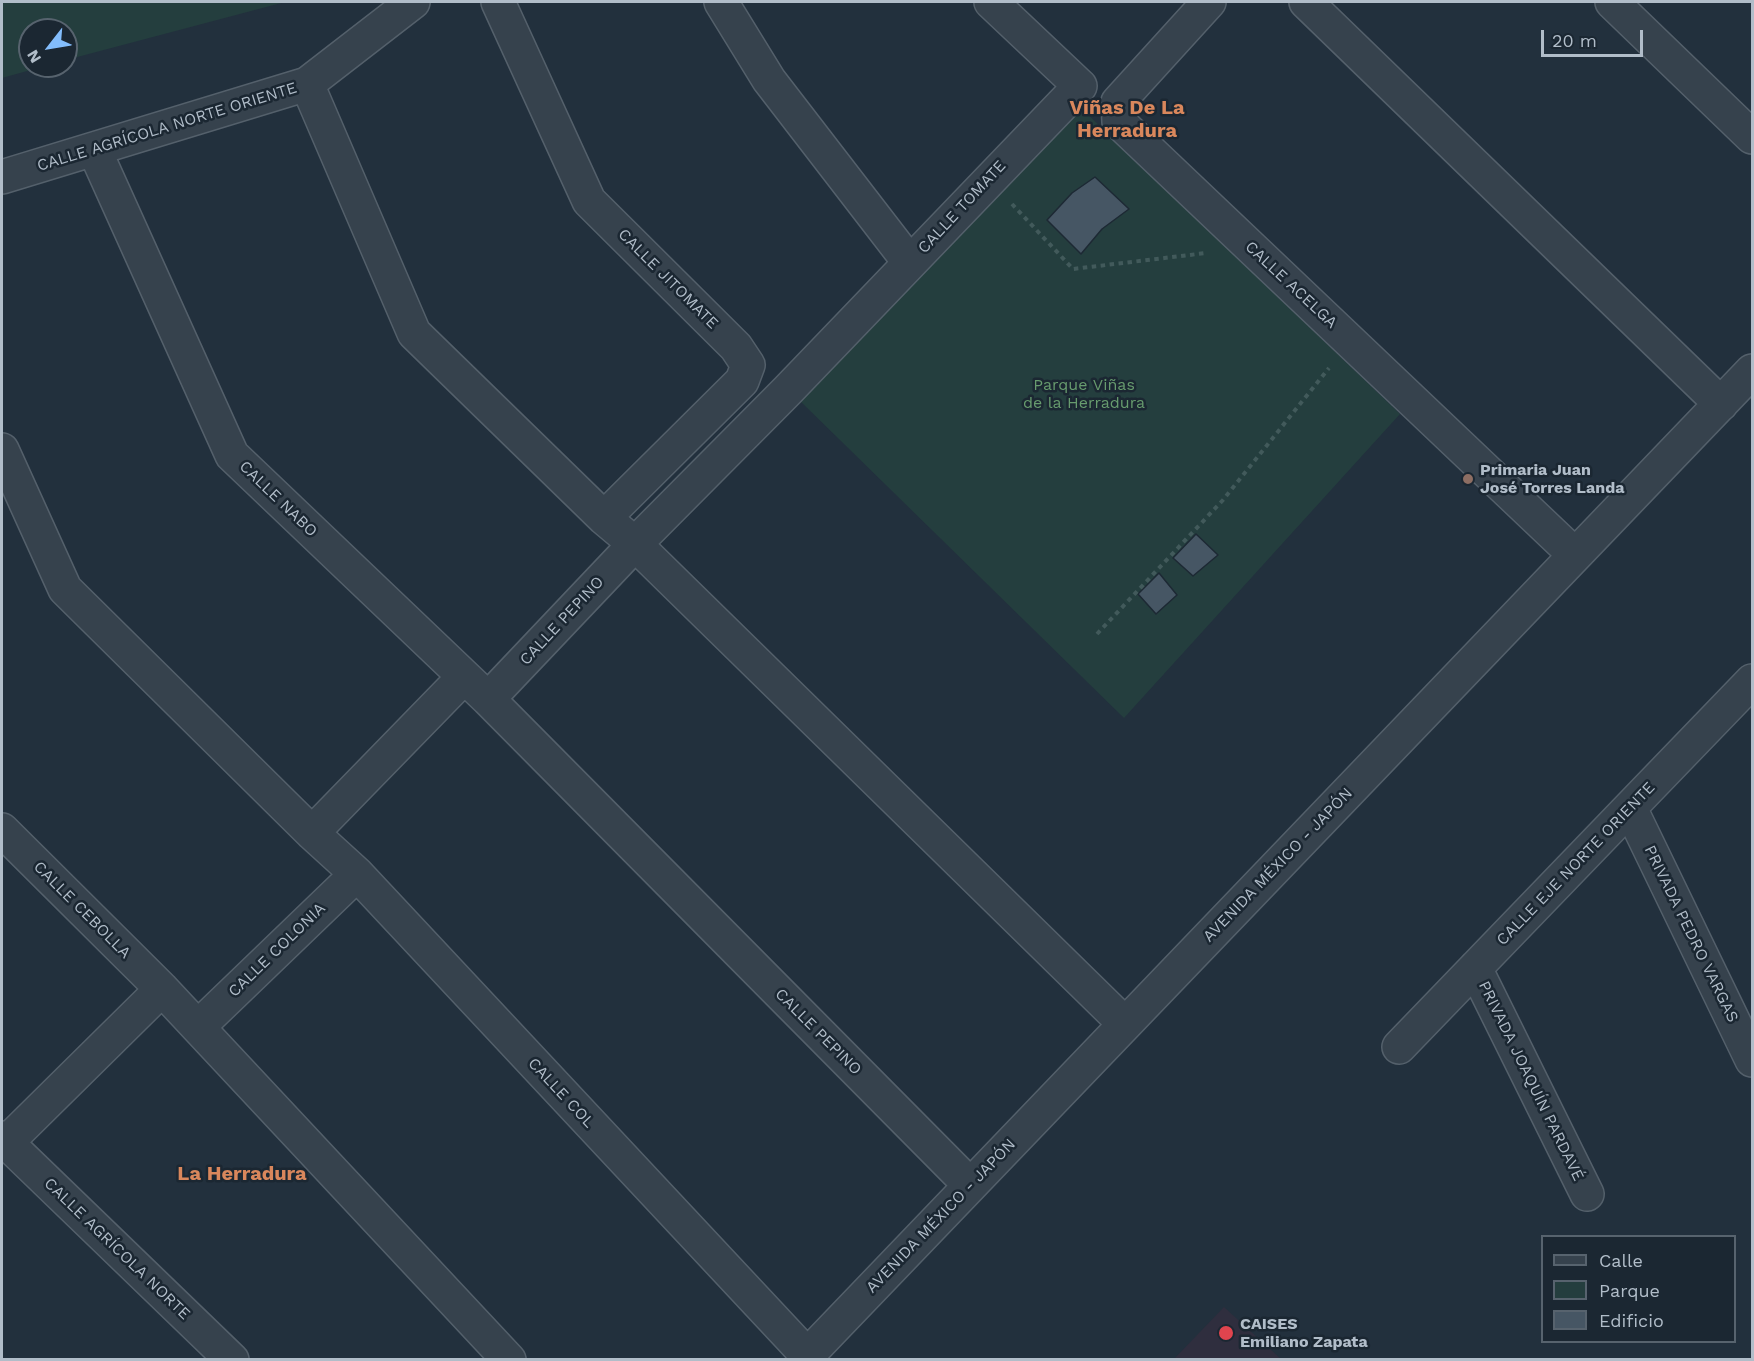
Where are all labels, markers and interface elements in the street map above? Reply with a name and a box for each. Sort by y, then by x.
north arrow [18,18,78,78]
scale bar [1544,18,1646,56]
text: 20 m [1552,30,1597,51]
text: N [23,47,45,66]
street label: CALLE AGRÍCOLA NORTE ORIENTE [35,78,299,176]
district label: Viñas De La Herradura [1069,96,1185,143]
street label: CALLE TOMATE [914,156,1010,258]
street label: CALLE JITOMATE [614,225,722,333]
street label: CALLE ACELGA [1241,237,1341,333]
park label: Parque Viñas de la Herradura [1023,375,1145,413]
street label: CALLE NABO [235,457,321,541]
place label: Primaria Juan José Torres Landa [1480,460,1624,498]
marker: Primaria Juan José Torres Landa [1461,472,1475,486]
street label: CALLE PEPINO [516,573,608,669]
street label: CALLE EJE NORTE ORIENTE [1493,778,1659,950]
street label: AVENIDA MÉXICO - JAPÓN [1199,784,1357,946]
street label: PRIVADA PEDRO VARGAS [1640,842,1742,1026]
street label: CALLE CEBOLLA [29,857,135,963]
street label: CALLE COLONIA [224,899,330,1001]
street label: PRIVADA JOAQUÍN PARDAVÉ [1474,978,1588,1184]
street label: CALLE PEPINO [771,985,865,1079]
street label: CALLE COL [524,1054,598,1132]
street label: AVENIDA MÉXICO - JAPÓN [862,1135,1020,1297]
district label: La Herradura [177,1162,307,1186]
street label: CALLE AGRÍCOLA NORTE [40,1174,194,1324]
legend [1541,1235,1736,1343]
text: Calle [1599,1250,1643,1271]
text: Parque [1599,1280,1660,1301]
text: Edificio [1599,1310,1664,1331]
place label: CAISES Emiliano Zapata [1240,1314,1368,1352]
marker: CAISES Emiliano Zapata [1217,1324,1235,1342]

